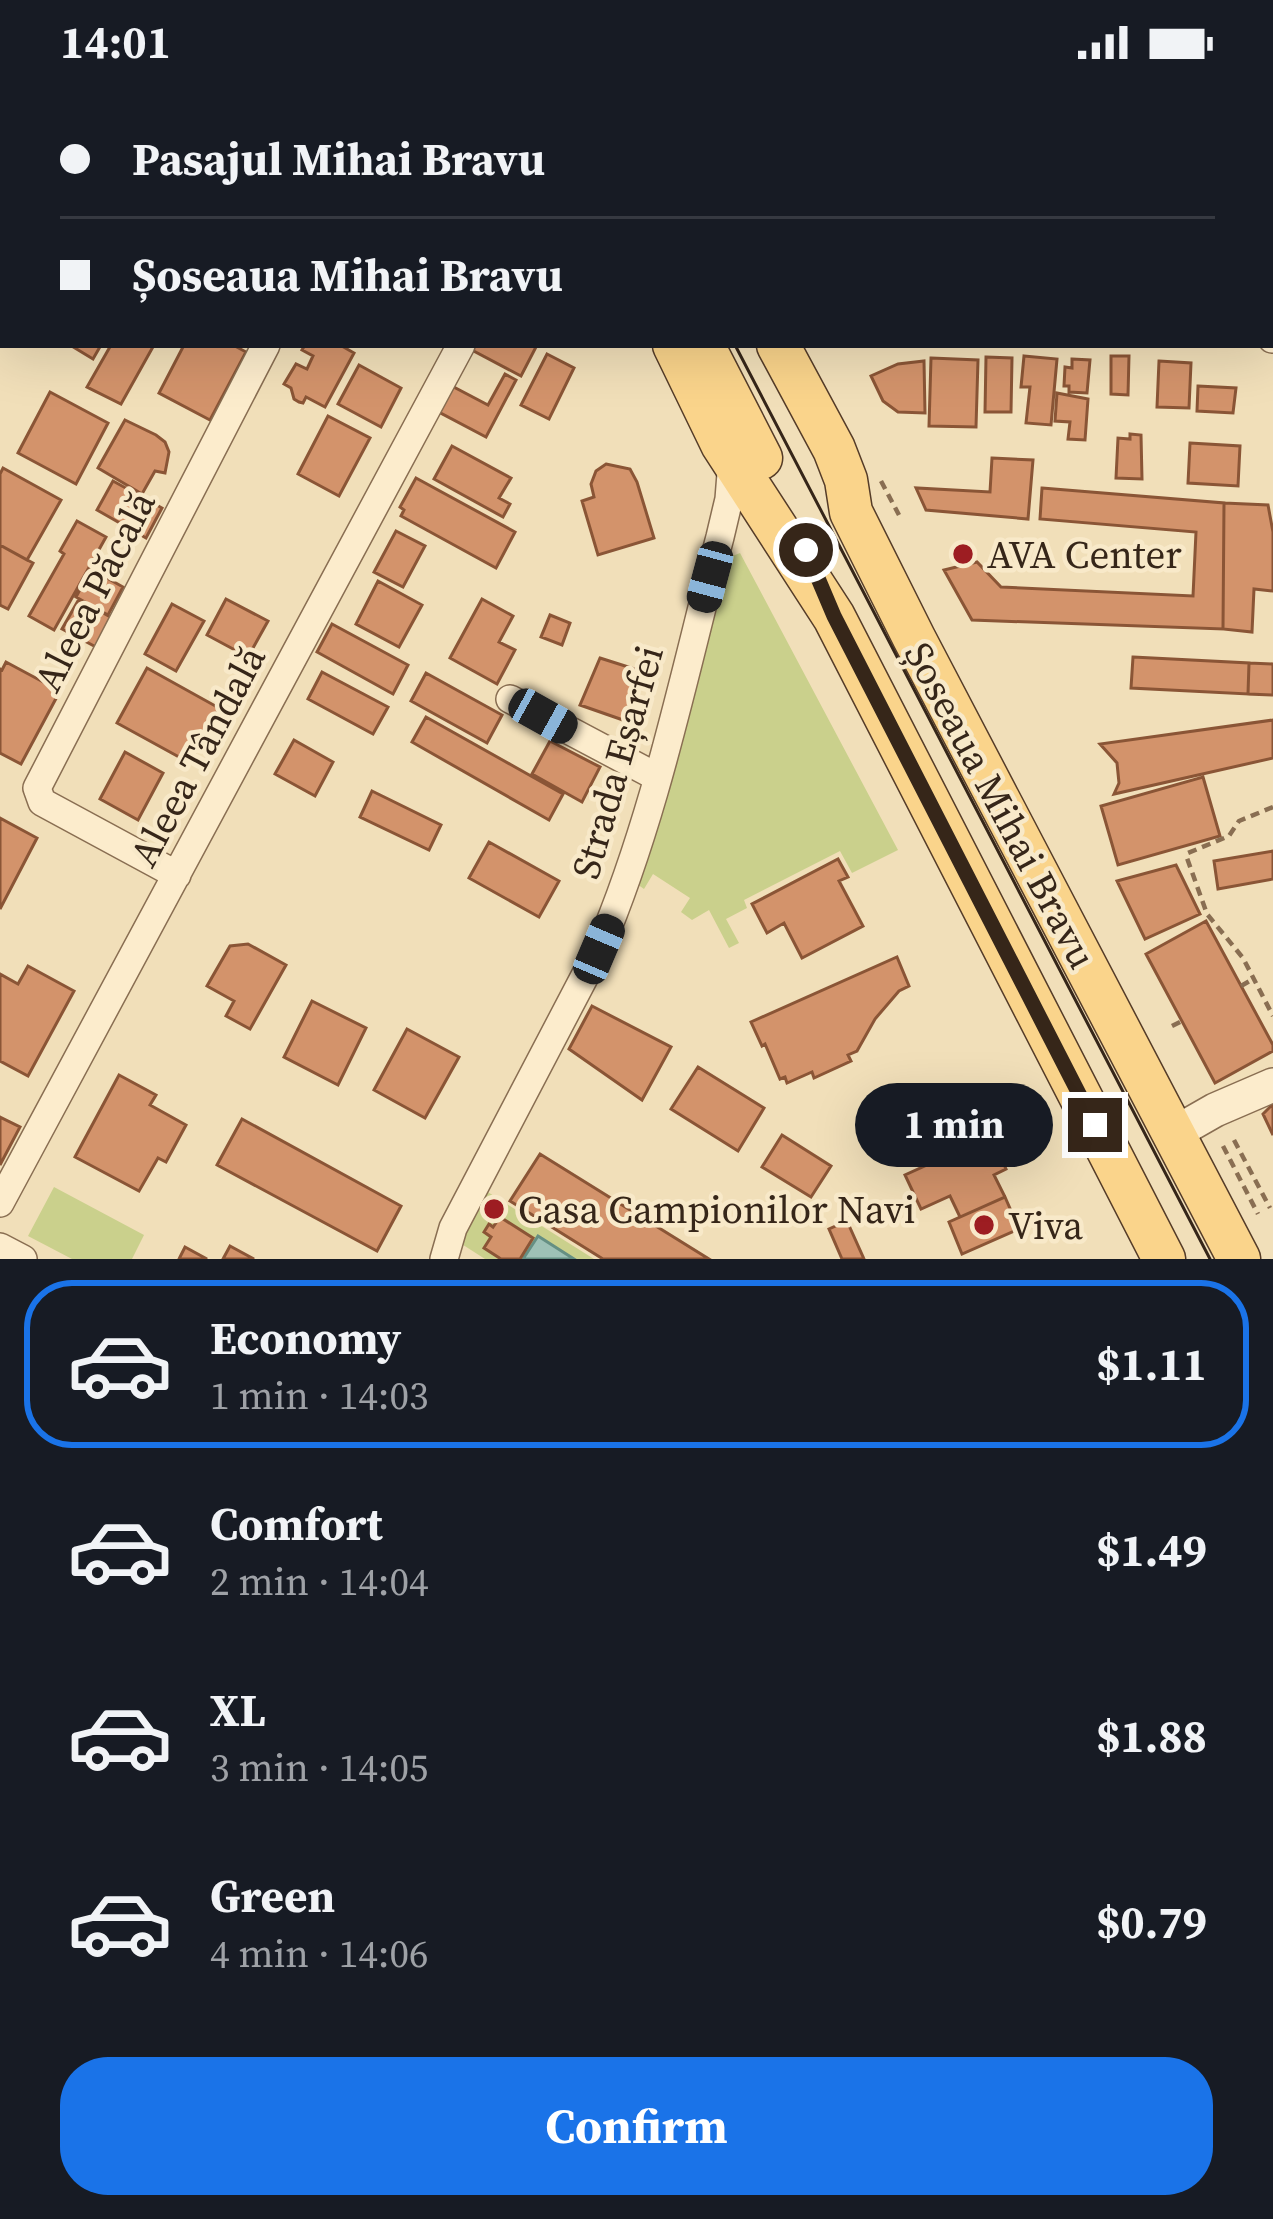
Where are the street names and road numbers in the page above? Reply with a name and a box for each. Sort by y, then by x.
street label: Aleea Păcală [21,482,168,701]
street label: Șoseaua Mihai Bravu [892,633,1109,978]
street label: Aleea Tândală [117,636,278,876]
street label: Strada Eșarfei [559,639,676,885]

